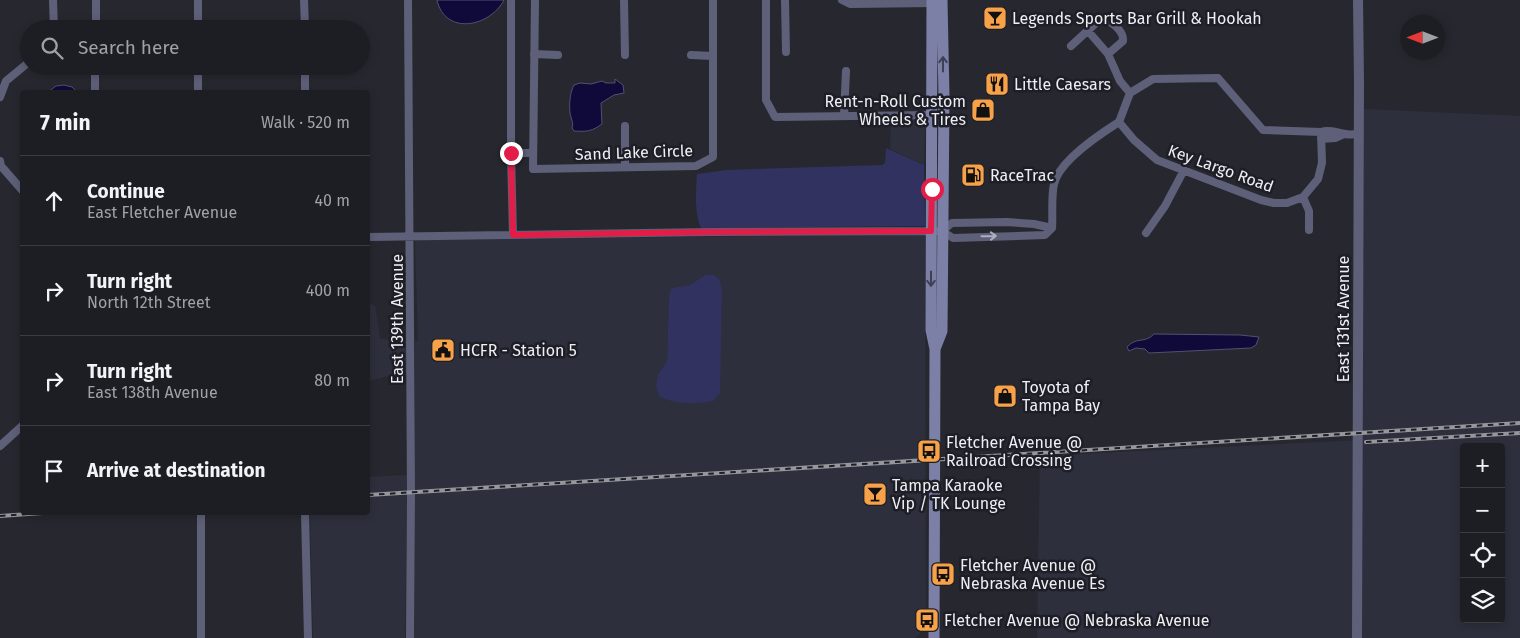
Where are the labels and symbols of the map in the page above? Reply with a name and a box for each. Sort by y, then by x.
bar icon: Legends Sports Bar Grill & Hookah [982,5,1008,31]
place label: Legends Sports Bar Grill & Hookah [1012,9,1262,28]
north arrow [1400,15,1445,60]
one-way arrow [939,56,948,72]
restaurant icon: Little Caesars [984,71,1010,97]
place label: Little Caesars [1014,75,1111,94]
place label: Rent-n-Roll Custom Wheels & Tires [825,92,966,129]
shop icon: Rent-n-Roll Custom Wheels & Tires [970,97,996,123]
street label: Sand Lake Circle [575,141,693,164]
street label: Key Largo Road [1165,141,1276,196]
route end [500,142,523,165]
fuel station icon: RaceTrac [960,162,986,188]
place label: RaceTrac [990,166,1054,185]
route start [921,178,944,201]
one-way arrow [981,232,997,241]
street label: East 139th Avenue [388,254,407,384]
street label: East 131st Avenue [1334,256,1353,382]
one-way arrow [926,271,936,287]
public building icon: HCFR - Station 5 [430,337,456,363]
place label: HCFR - Station 5 [460,341,577,360]
place label: Toyota of Tampa Bay [1022,378,1100,415]
shop icon: Toyota of Tampa Bay [992,383,1018,409]
place label: Fletcher Avenue @ Railroad Crossing [946,433,1082,470]
bus stop icon: Fletcher Avenue @ Railroad Crossing [916,438,942,464]
place label: Tampa Karaoke Vip / TK Lounge [892,476,1006,513]
bar icon: Tampa Karaoke Vip / TK Lounge [862,481,888,507]
place label: Fletcher Avenue @ Nebraska Avenue Es [960,556,1105,593]
bus stop icon: Fletcher Avenue @ Nebraska Avenue Es [930,561,956,587]
bus stop icon: Fletcher Avenue @ Nebraska Avenue [914,607,940,633]
place label: Fletcher Avenue @ Nebraska Avenue [944,611,1209,630]

